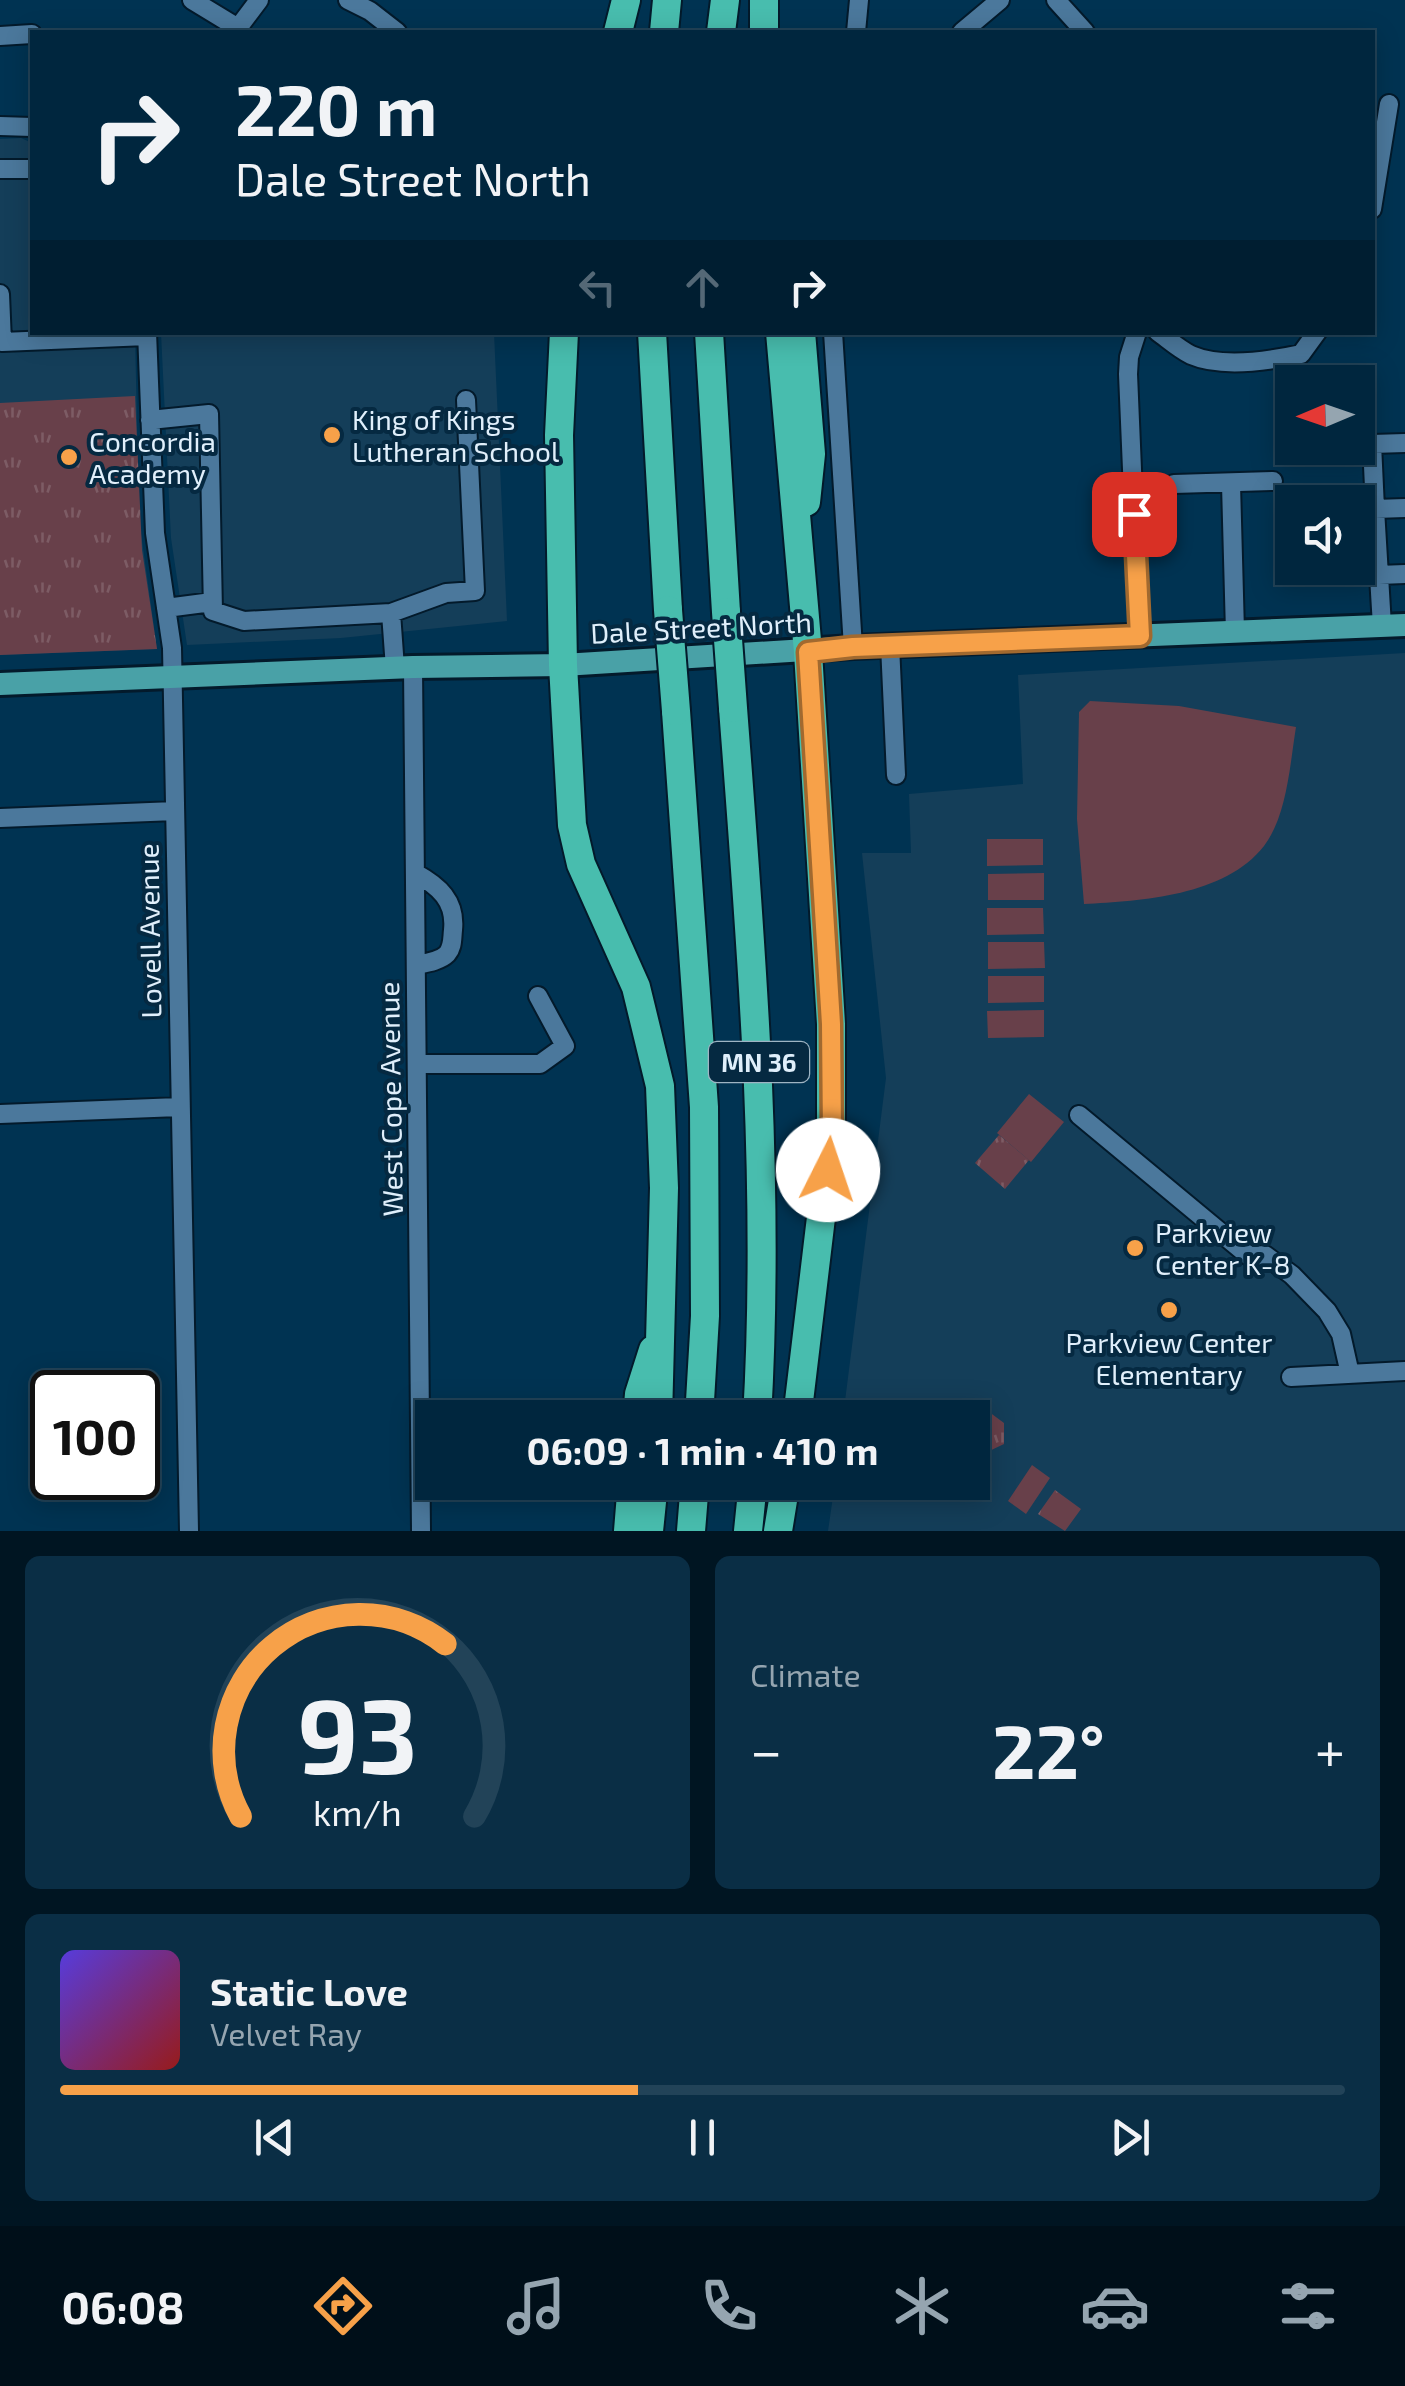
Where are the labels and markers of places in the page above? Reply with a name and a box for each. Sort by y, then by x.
place label: King of Kings Lutheran School [352,402,560,468]
place label: Concordia Academy [89,424,216,490]
marker: King of Kings Lutheran School [321,424,343,446]
marker: Concordia Academy [58,446,80,468]
pin [1092,472,1177,557]
place label: Parkview Center K-8 [1155,1215,1290,1281]
marker: Parkview Center K-8 [1124,1237,1146,1259]
marker: Parkview Center Elementary [1158,1299,1180,1321]
place label: Parkview Center Elementary [1065,1325,1273,1391]

